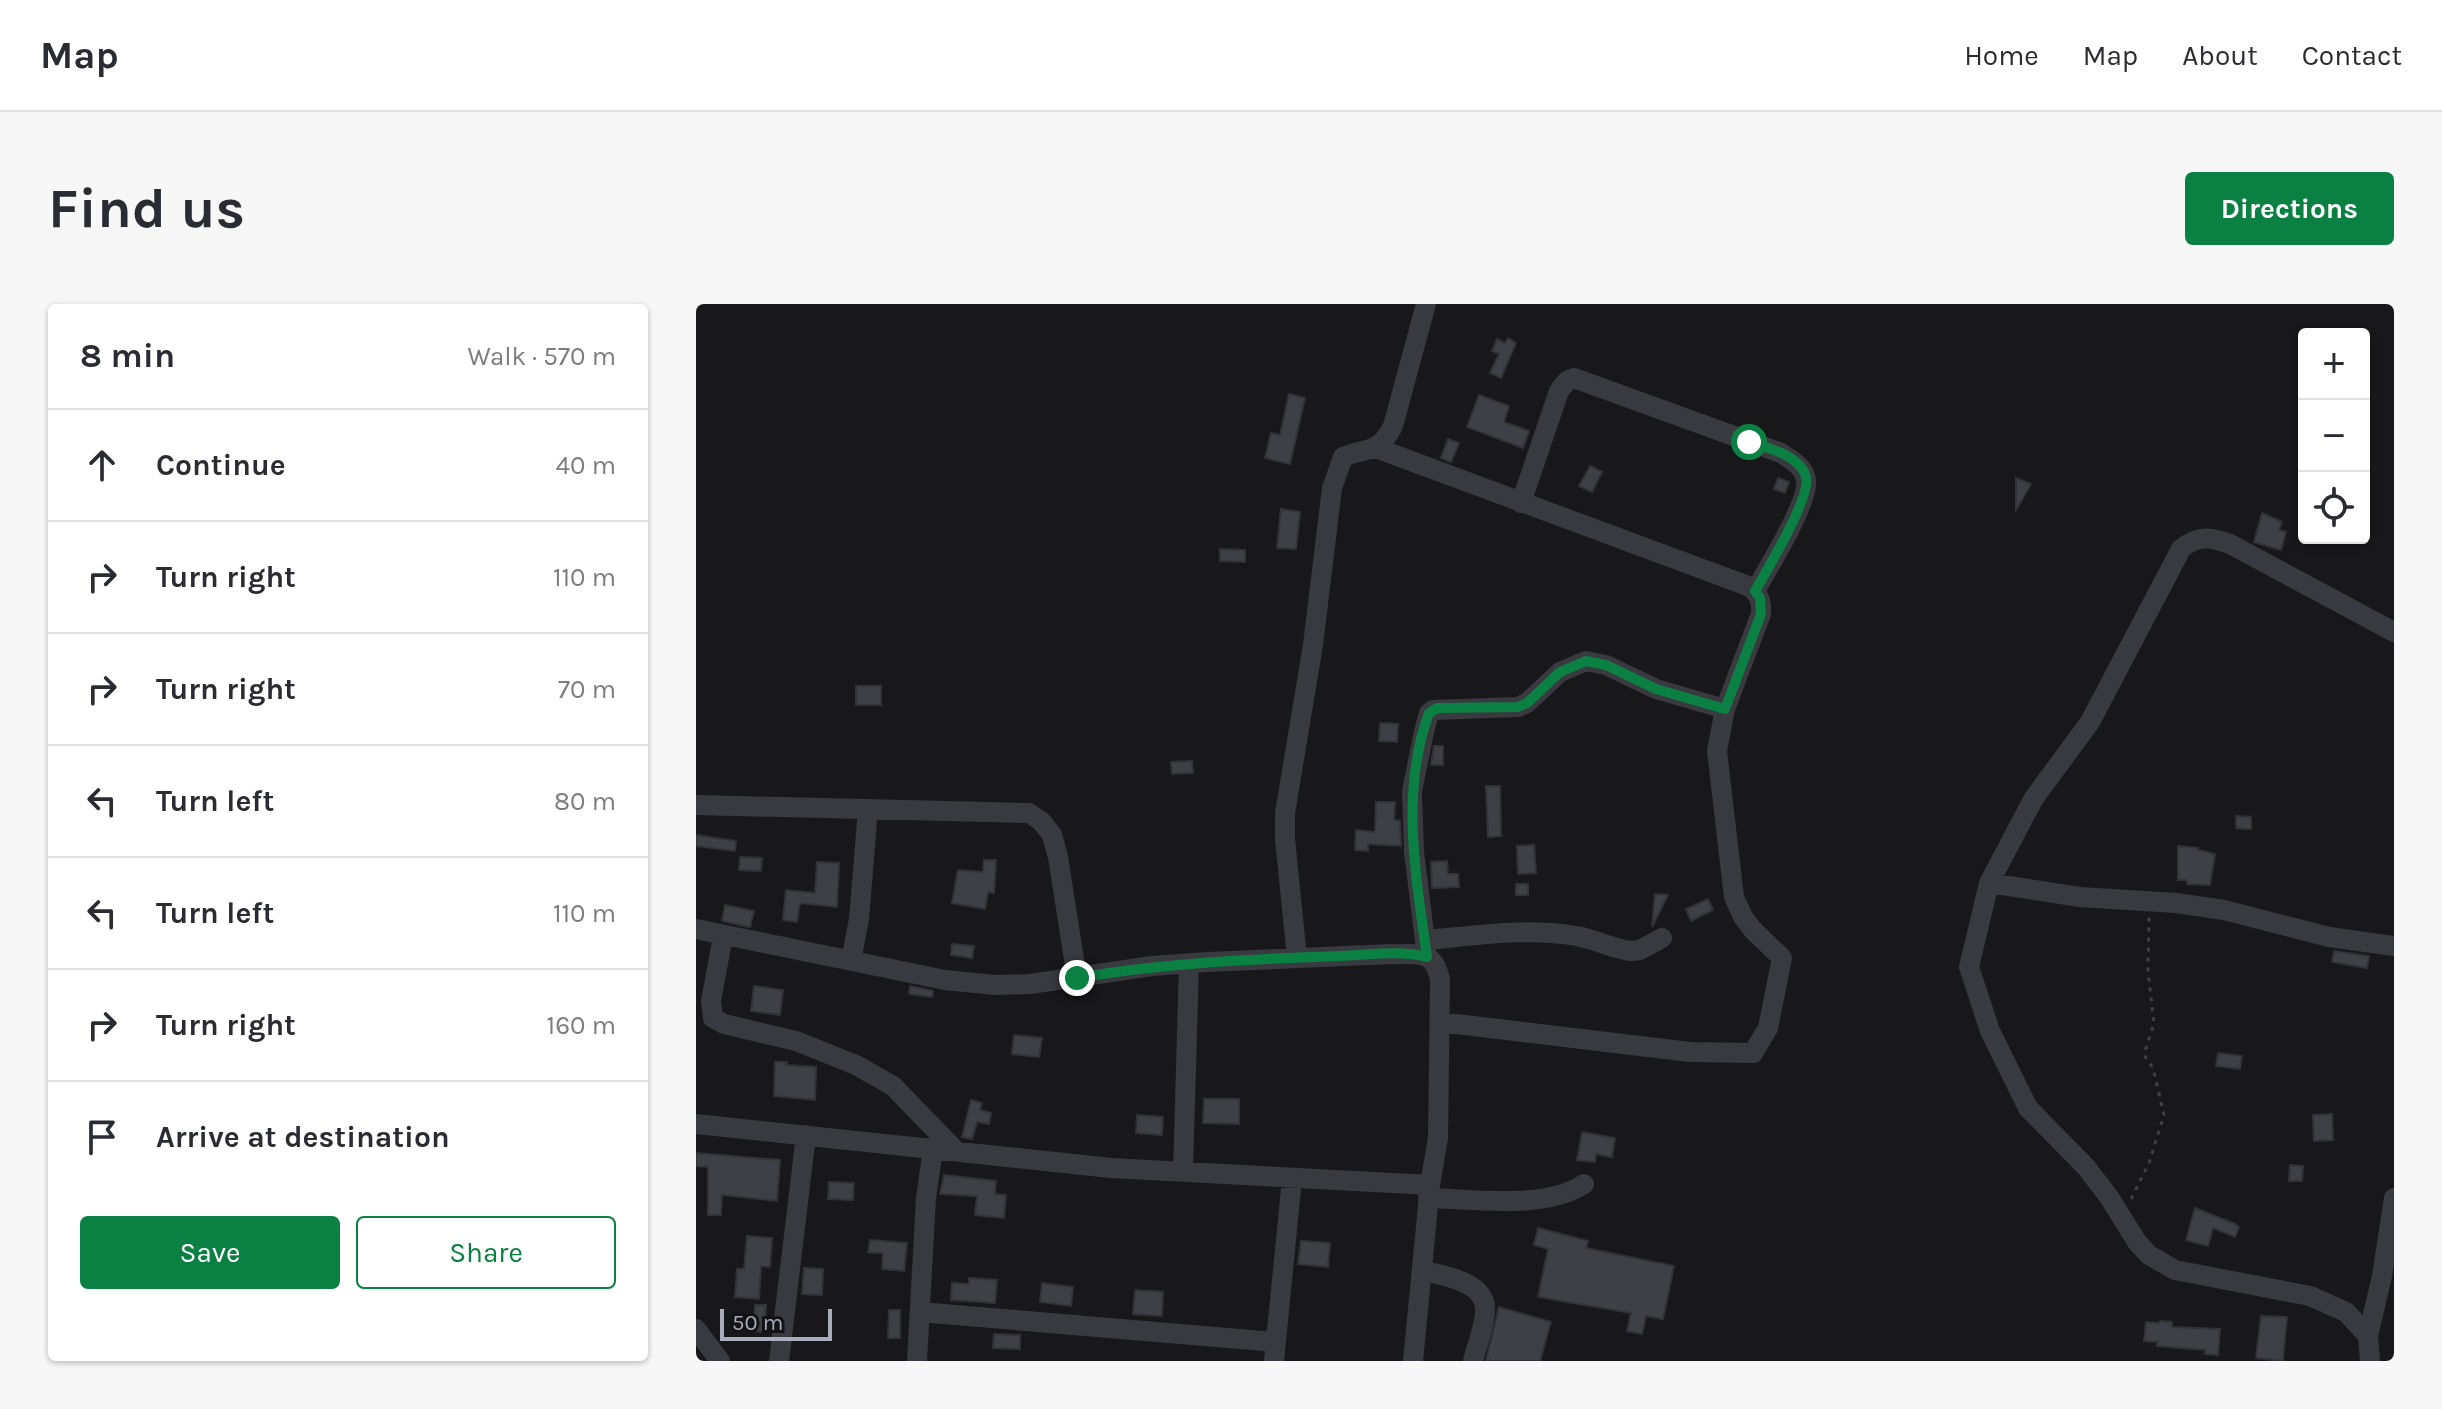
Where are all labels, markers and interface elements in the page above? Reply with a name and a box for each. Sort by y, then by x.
text: Map [40,33,119,78]
text: Home [1964,39,2039,72]
text: Map [2083,39,2138,72]
text: About [2182,39,2258,72]
text: Contact [2302,39,2402,72]
button: Directions [2185,172,2394,245]
text: Find us [48,176,245,241]
map controls [2298,328,2370,544]
button: + [2298,328,2370,400]
text: 8 min [80,336,175,376]
text: Walk · 570 m [468,341,616,372]
button: − [2298,400,2370,472]
route start [1731,424,1767,460]
icon: ahead [80,443,124,487]
text: Continue [156,447,286,483]
text: 40 m [556,450,616,481]
button: locate [2298,472,2370,544]
icon: right [80,555,124,599]
text: Turn right [156,559,296,595]
text: 110 m [553,562,616,593]
icon: right [80,667,124,711]
text: Turn right [156,671,296,707]
text: 70 m [558,674,616,705]
icon: left [80,779,124,823]
text: Turn left [156,783,274,819]
text: 80 m [554,786,616,817]
icon: left [80,891,124,935]
text: Turn left [156,895,274,931]
text: 110 m [553,898,616,929]
route end [1059,960,1095,996]
icon: right [80,1003,124,1047]
text: Turn right [156,1007,296,1043]
text: 160 m [547,1010,616,1041]
icon: arrive [80,1115,124,1159]
text: Arrive at destination [156,1119,450,1155]
button: Save [80,1216,340,1289]
button: Share [356,1216,616,1289]
scale bar [720,1305,832,1341]
text: 50 m [732,1310,783,1336]

